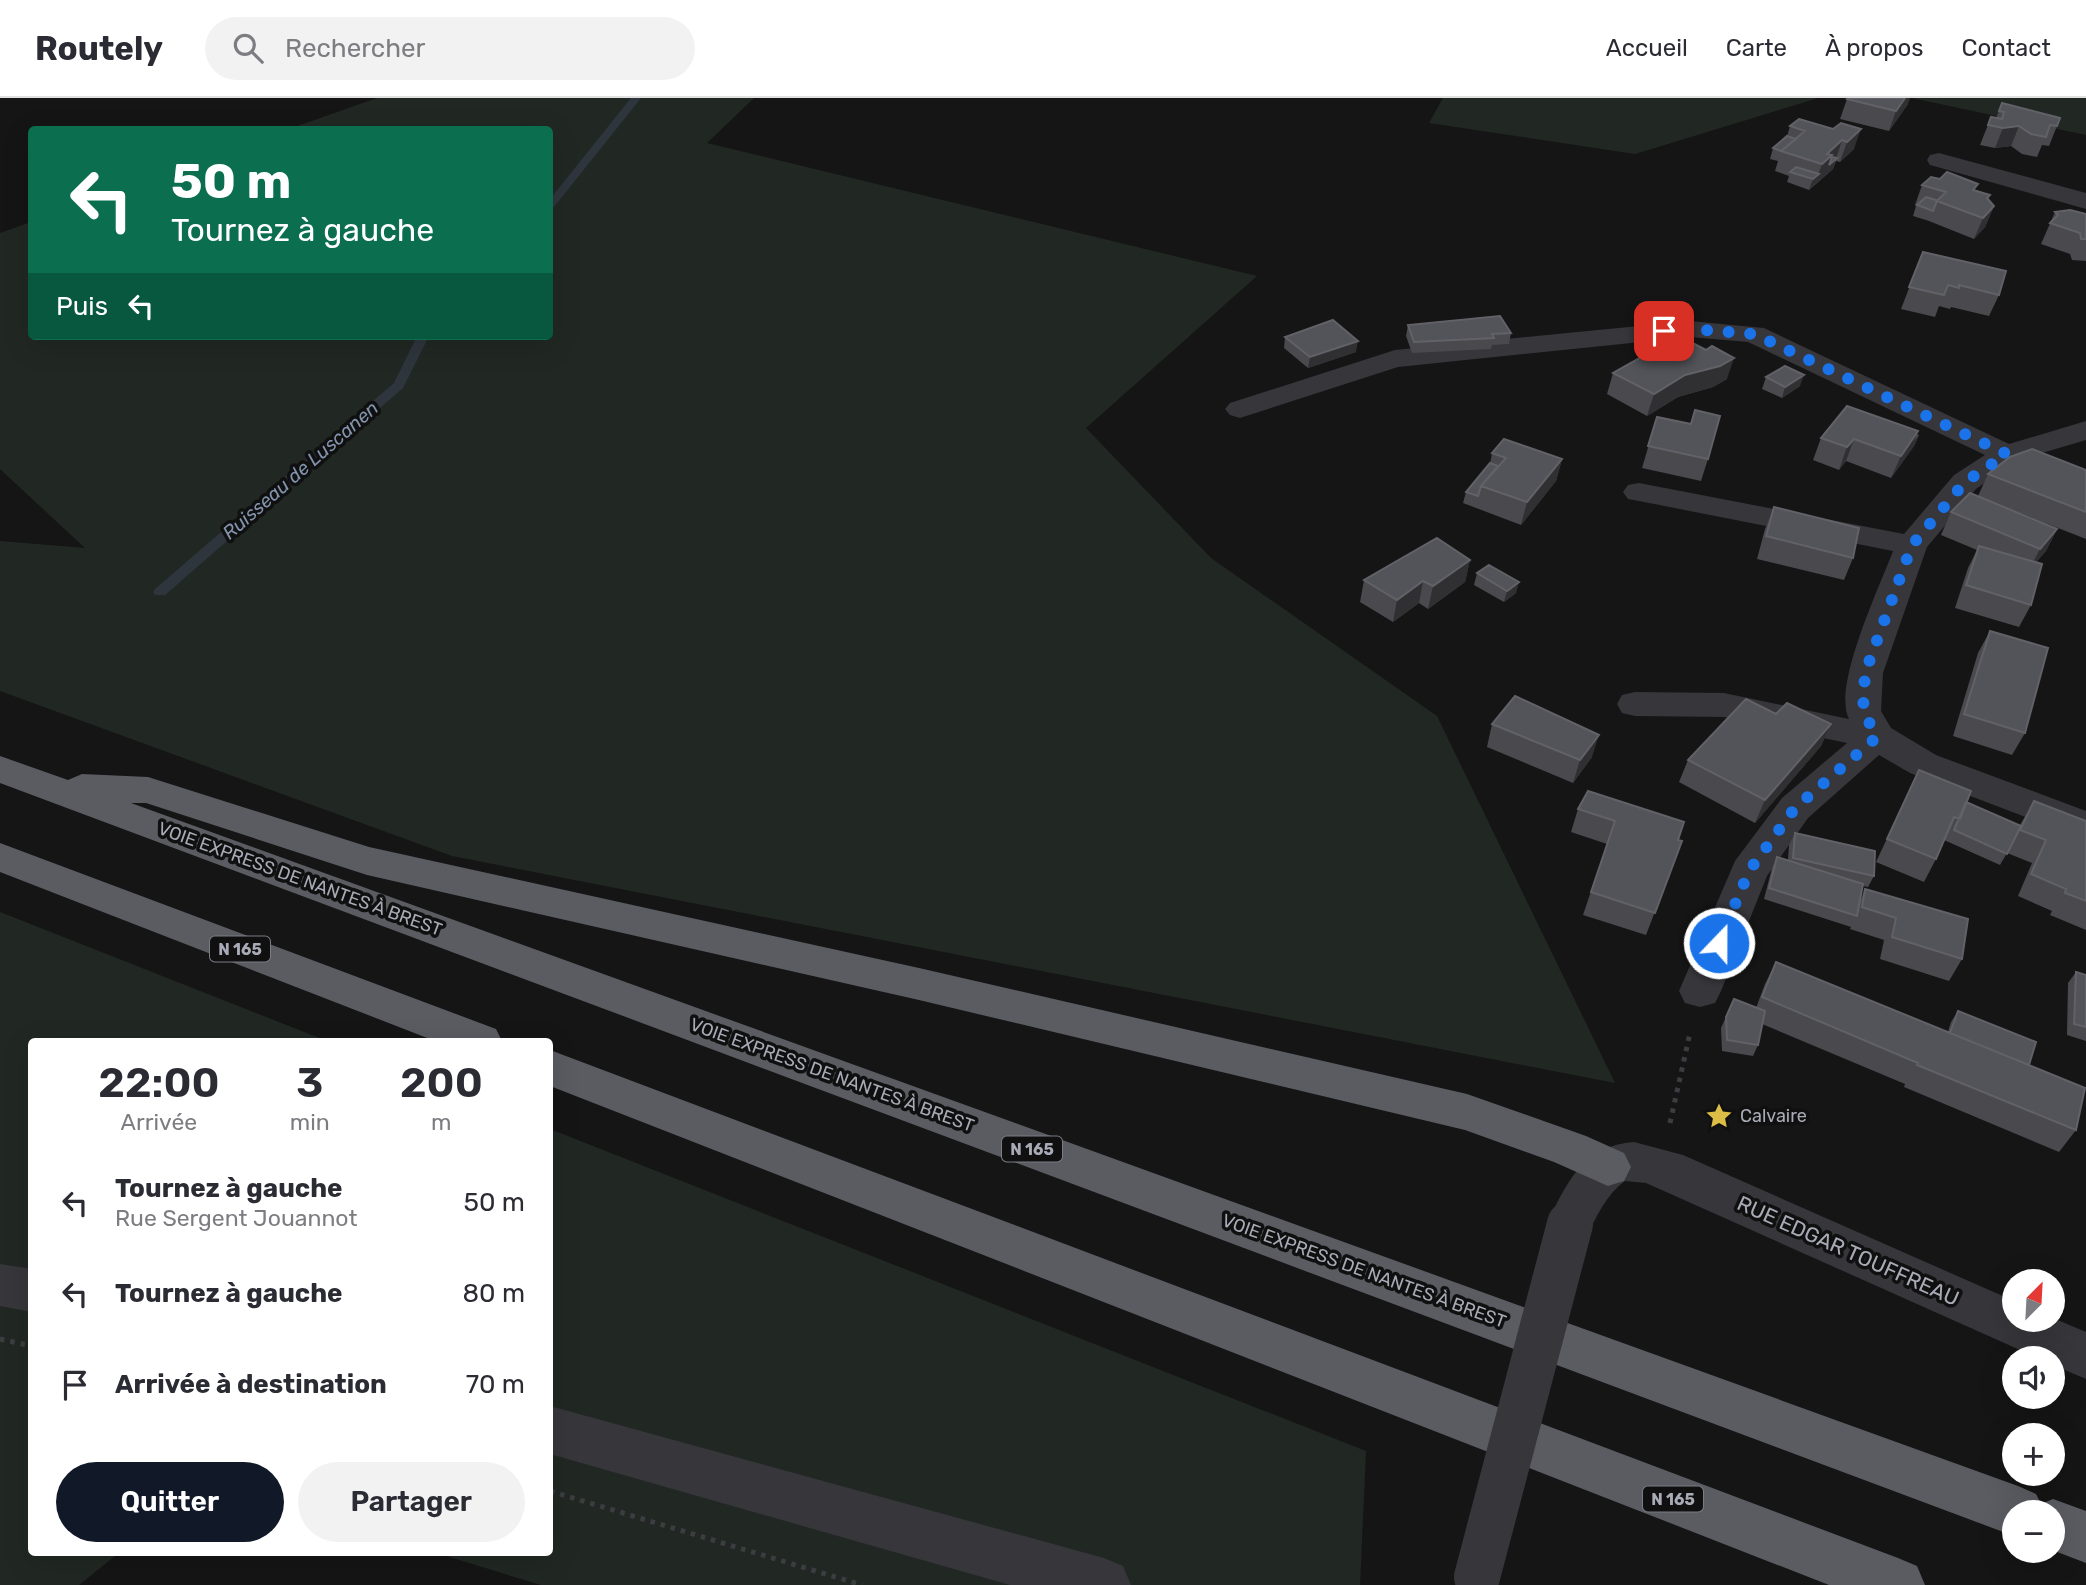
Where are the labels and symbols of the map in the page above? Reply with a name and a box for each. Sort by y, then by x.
pin [1634,301,1694,361]
water label: Ruisseau de Luscanen [218,396,383,544]
street label: VOIE EXPRESS DE NANTES À BREST [155,817,445,941]
position arrow [1682,906,1756,980]
road number: N 165 [210,936,270,962]
street label: VOIE EXPRESS DE NANTES À BREST [687,1013,977,1137]
place icon: Calvaire [1704,1101,1734,1131]
place label: Calvaire [1740,1105,1807,1127]
road number: N 165 [1002,1136,1062,1162]
street label: RUE EDGAR TOUFFREAU [1733,1190,1963,1311]
street label: VOIE EXPRESS DE NANTES À BREST [1219,1209,1509,1333]
north arrow [2002,1269,2065,1332]
road number: N 165 [1643,1486,1703,1512]

